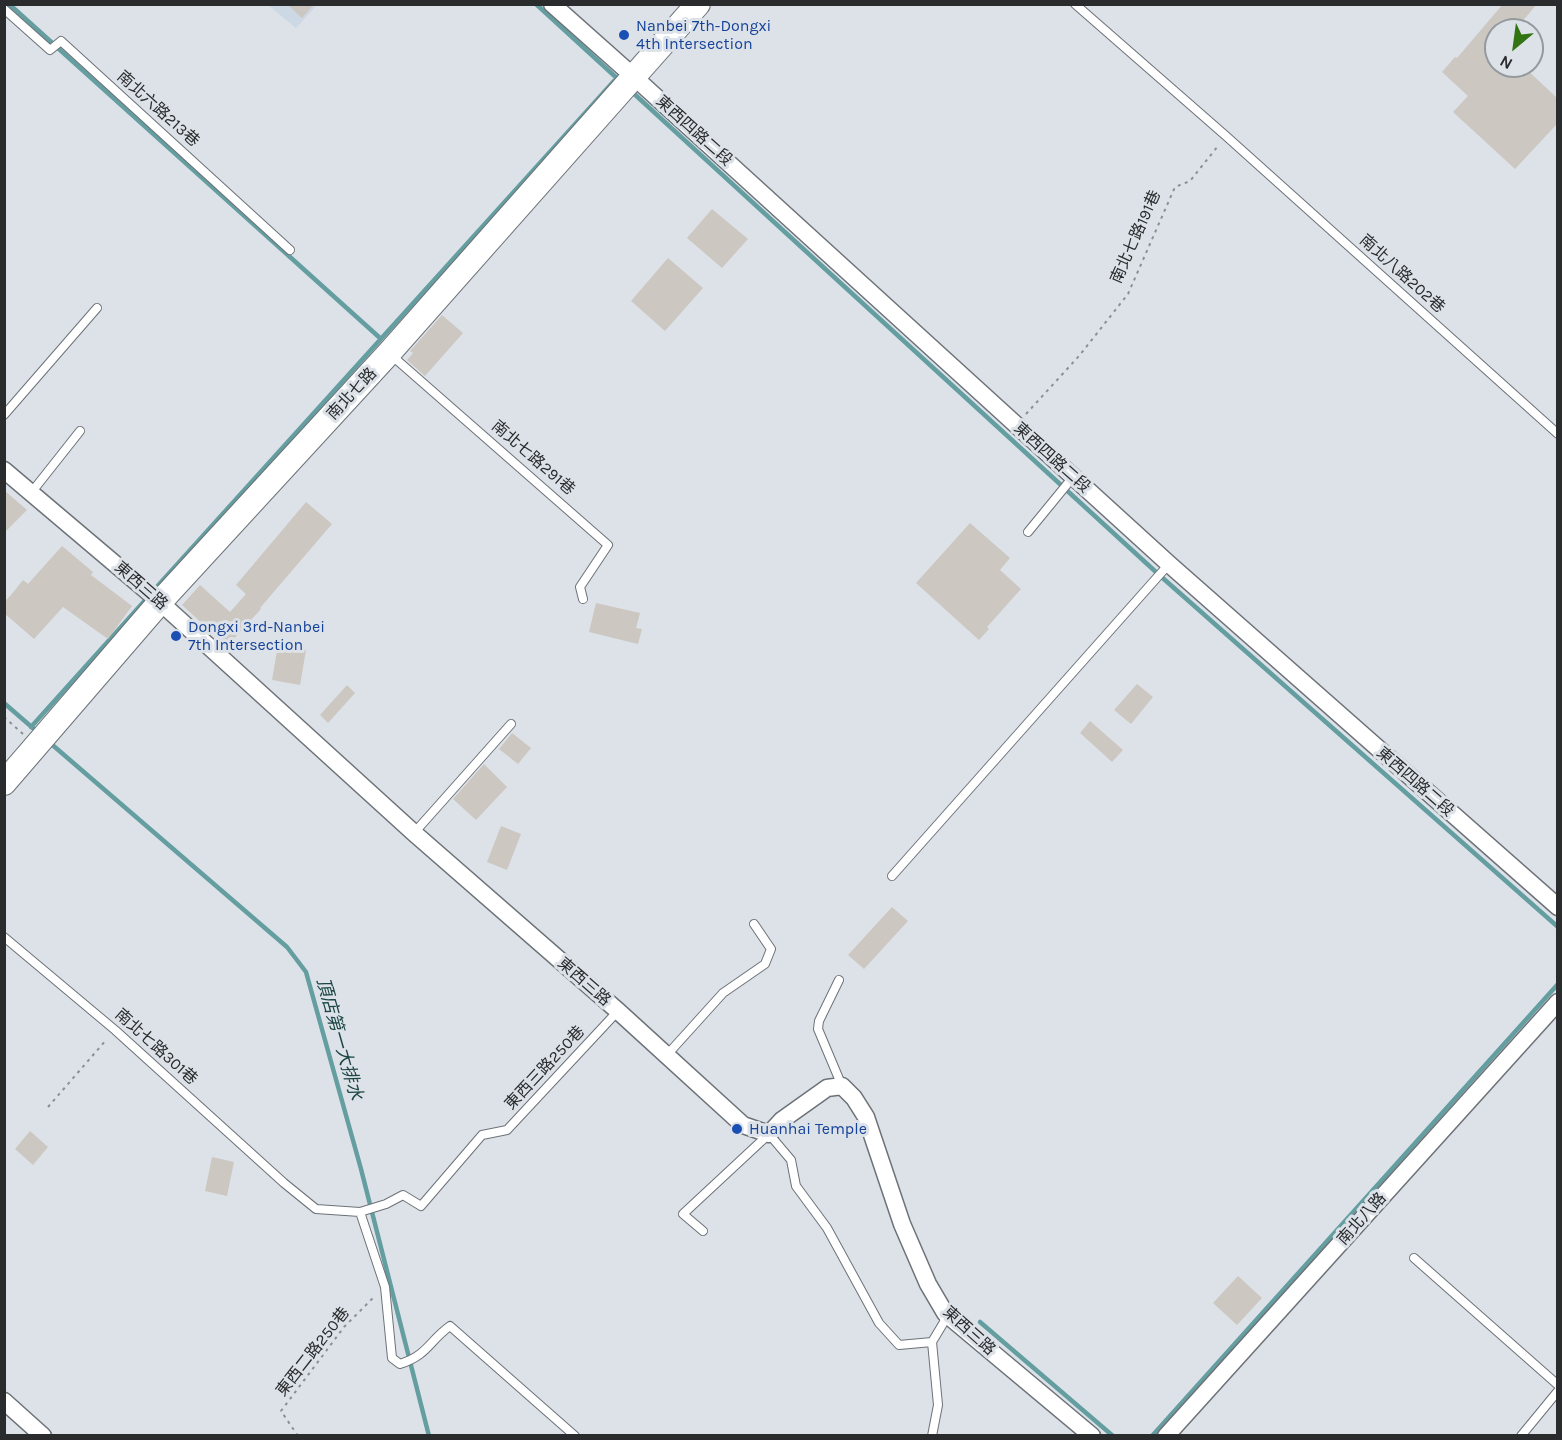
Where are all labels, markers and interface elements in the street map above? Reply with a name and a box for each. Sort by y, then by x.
place label: Nanbei 7th-Dongxi 4th Intersection [636,16,771,54]
north arrow [1484,18,1544,78]
marker: Nanbei 7th-Dongxi 4th Intersection [617,28,631,42]
text: N [1496,51,1516,74]
street label: 南北六路213巷 [113,67,203,151]
street label: 東西四路二段 [652,92,736,170]
street label: 南北七路191巷 [1107,187,1165,287]
street label: 南北八路202巷 [1355,231,1449,317]
street label: 南北七路 [323,364,381,424]
street label: 南北七路291巷 [488,417,578,499]
street label: 東西四路二段 [1010,419,1094,497]
street label: 東西三路 [111,558,171,614]
place label: Dongxi 3rd-Nanbei 7th Intersection [188,617,325,655]
marker: Dongxi 3rd-Nanbei 7th Intersection [169,629,183,643]
street label: 東西四路二段 [1372,743,1458,821]
street label: 東西三路 [554,954,614,1010]
water label: 頂店第一大排水 [311,975,367,1103]
street label: 南北七路301巷 [111,1005,201,1089]
street label: 東西三路250巷 [501,1022,589,1114]
place label: Huanhai Temple [749,1119,867,1139]
marker: Huanhai Temple [730,1122,744,1136]
street label: 南北八路 [1333,1189,1391,1249]
street label: 東西三路 [939,1302,999,1360]
street label: 東西二路250巷 [272,1304,354,1400]

